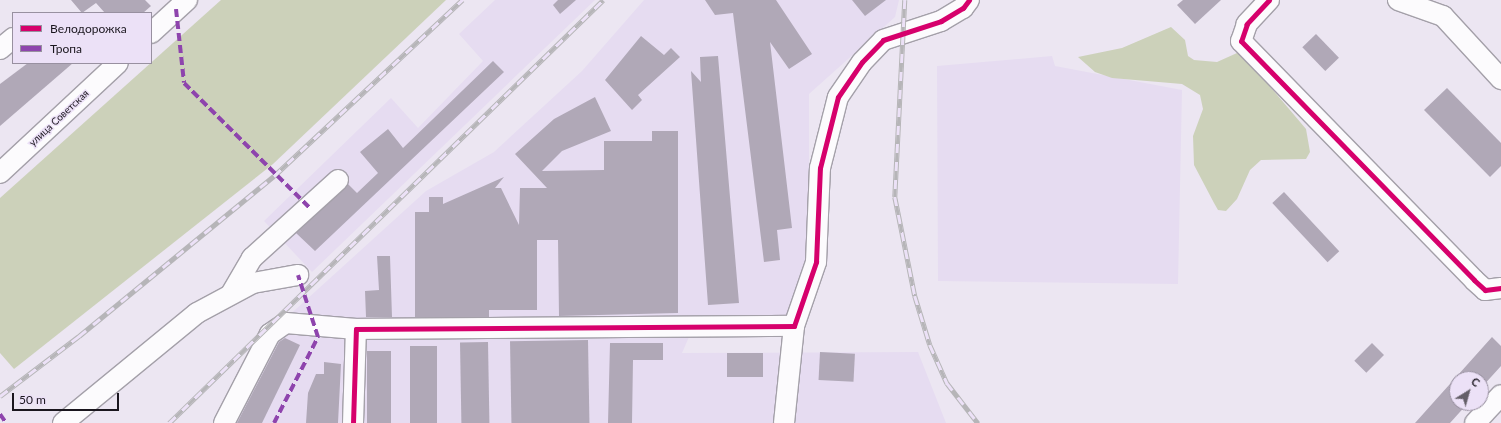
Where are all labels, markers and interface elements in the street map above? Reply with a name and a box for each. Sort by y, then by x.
legend [12,12,152,64]
text: Велодорожка [50,21,127,36]
text: Тропа [50,41,82,56]
street label: улица Советская [27,87,91,149]
north arrow [1449,371,1489,411]
text: С [1469,374,1483,389]
scale bar [14,385,121,411]
text: 50 m [19,392,46,407]

